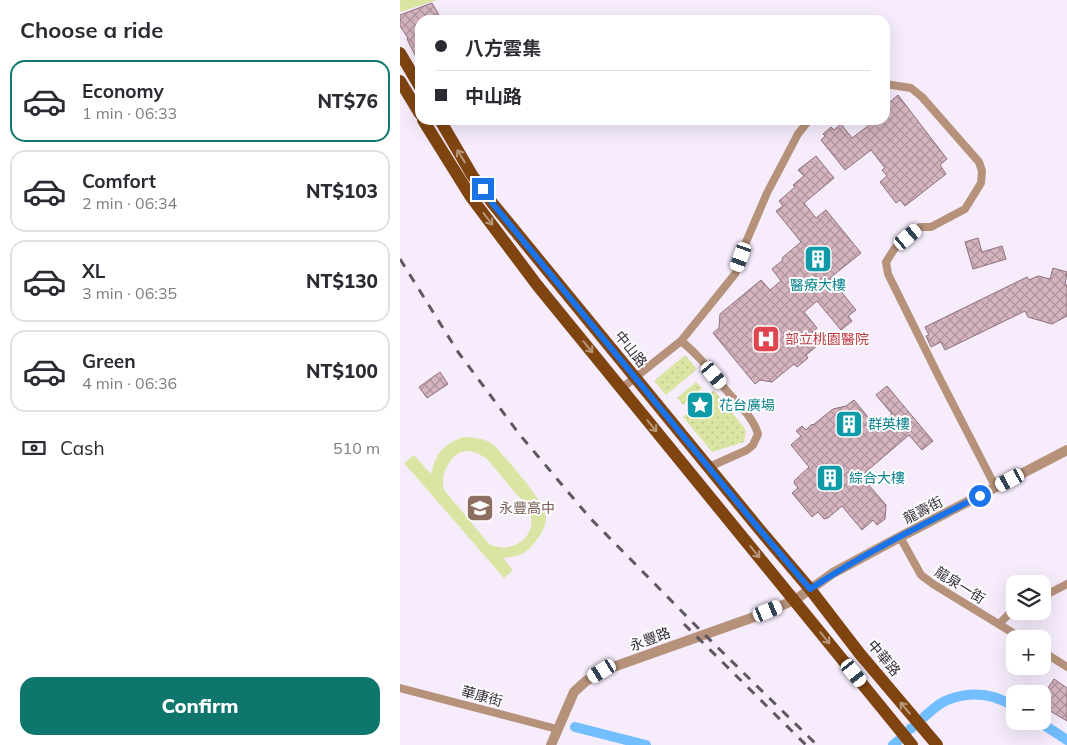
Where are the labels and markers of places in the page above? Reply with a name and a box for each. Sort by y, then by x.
building icon: 醫療大樓 [803,244,833,274]
place label: 醫療大樓 [790,276,846,294]
hospital icon: 部立桃園醫院 [751,324,781,354]
place label: 部立桃園醫院 [785,330,869,348]
place icon: 花台廣場 [685,390,715,420]
place label: 花台廣場 [719,396,775,414]
building icon: 群英樓 [834,409,864,439]
place label: 群英樓 [868,415,910,433]
building icon: 綜合大樓 [815,463,845,493]
place label: 綜合大樓 [849,469,905,487]
school or university icon: 永豐高中 [465,493,495,523]
place label: 永豐高中 [499,499,555,517]

